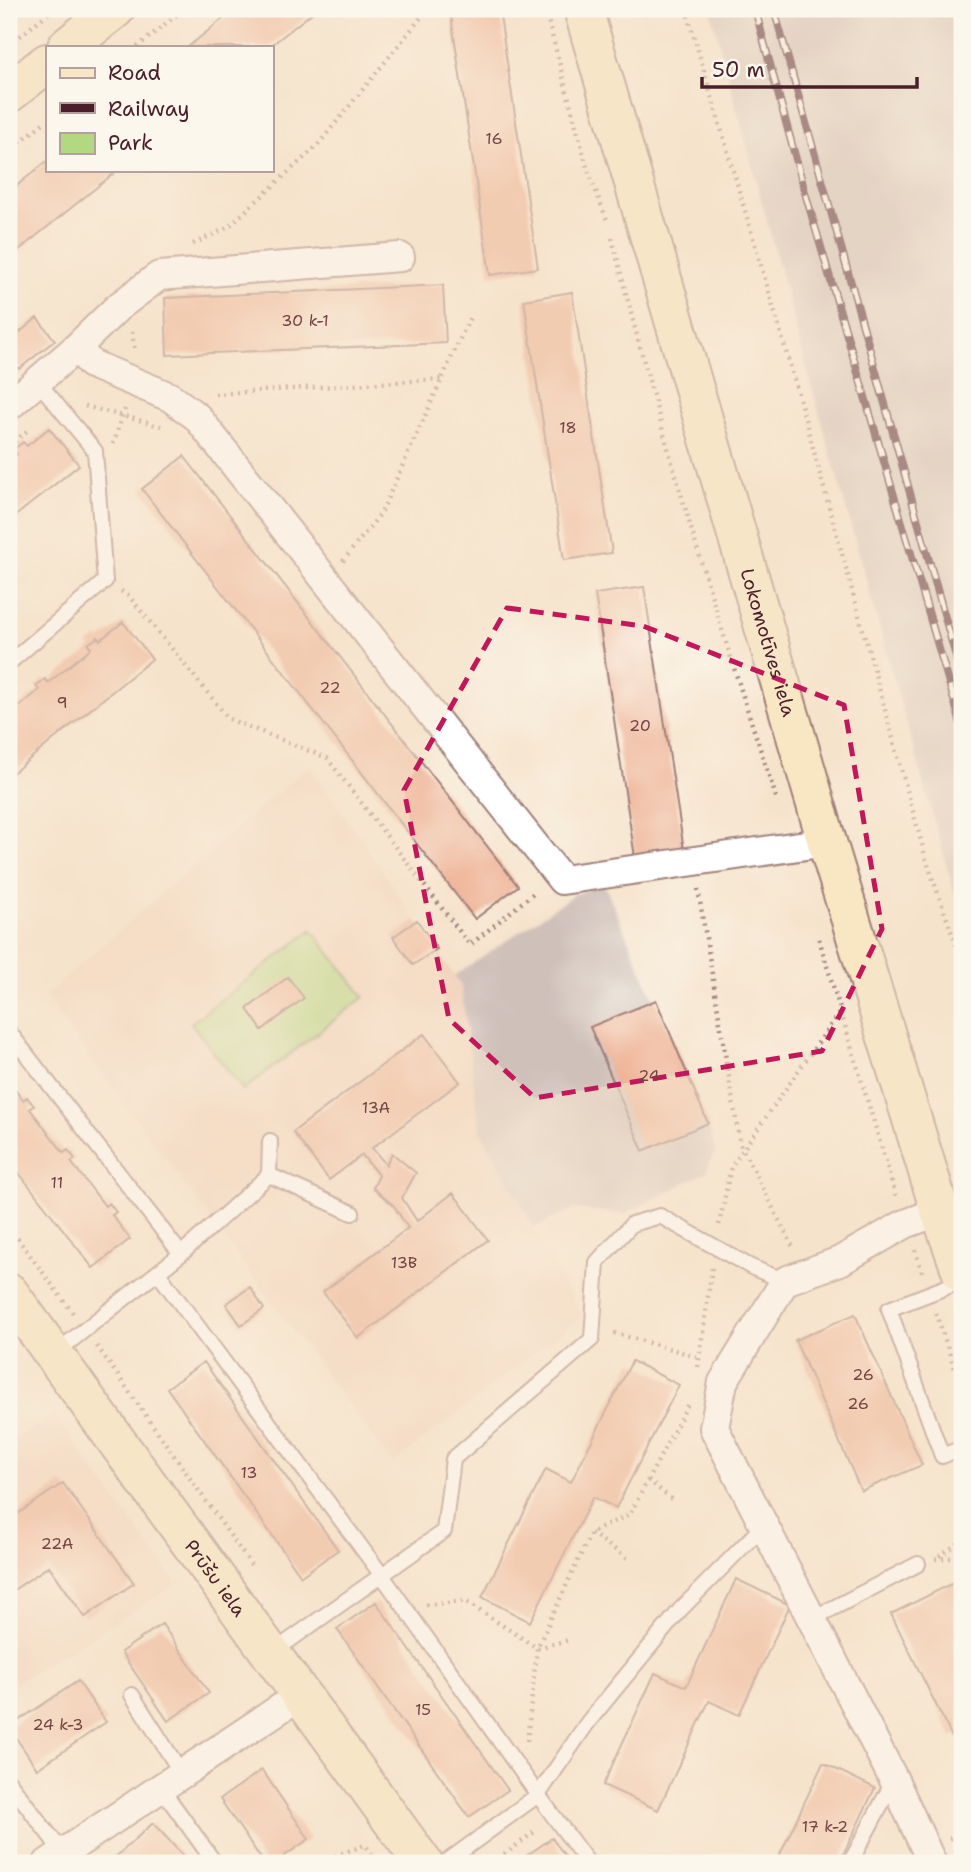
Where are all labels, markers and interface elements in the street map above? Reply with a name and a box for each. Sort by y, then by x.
legend [46,46,273,172]
scale bar [702,46,917,90]
text: 50 m [712,56,765,84]
text: Road [108,59,161,87]
text: Railway [108,95,190,123]
house number: 16 [485,128,503,149]
text: Park [108,129,153,157]
house number: 30 k-1 [281,310,329,331]
house number: 18 [559,417,577,438]
street label: Lokomotīves iela [735,565,802,720]
house number: 22 [319,677,341,698]
house number: 9 [56,692,68,713]
house number: 20 [629,715,651,736]
house number: 24 [638,1065,660,1086]
house number: 13A [362,1097,390,1118]
house number: 11 [51,1172,63,1193]
house number: 13B [391,1252,417,1273]
house number: 26 [852,1364,874,1385]
house number: 26 [847,1393,869,1414]
house number: 13 [240,1462,258,1483]
house number: 22A [41,1533,73,1554]
street label: Prūšu iela [179,1534,252,1622]
house number: 15 [415,1699,431,1720]
house number: 24 k-3 [32,1714,84,1735]
house number: 17 k-2 [802,1816,848,1837]

